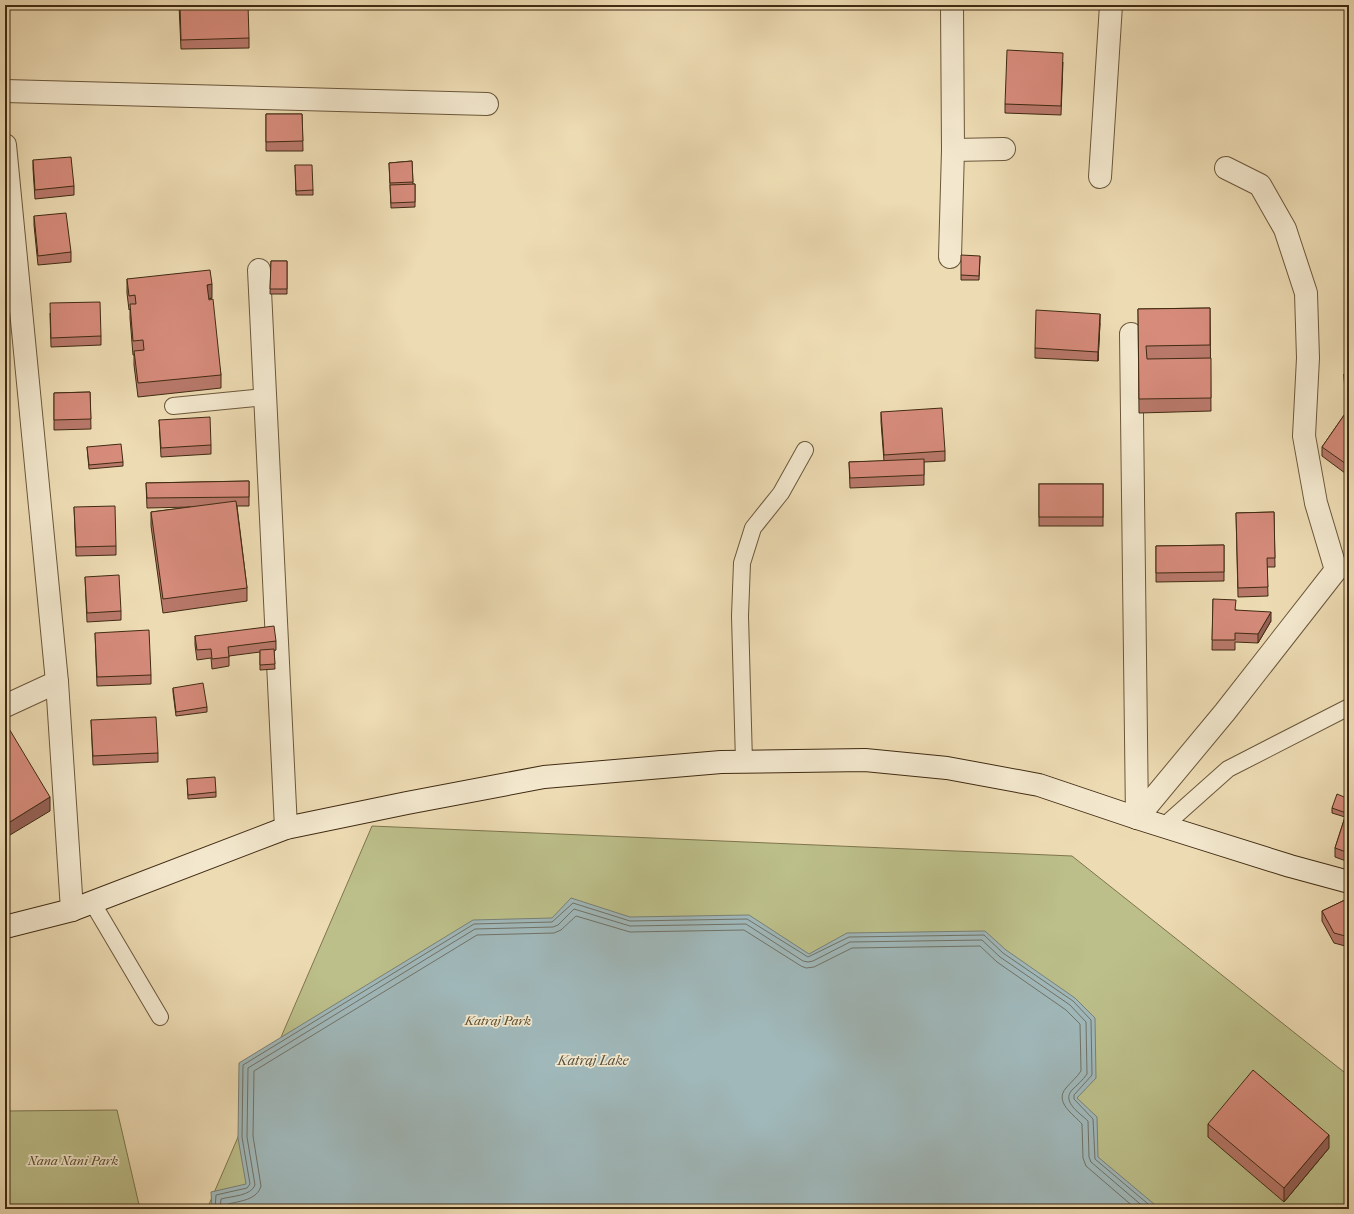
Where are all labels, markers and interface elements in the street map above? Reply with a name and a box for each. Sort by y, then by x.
park label: Katraj Park [464,1013,531,1028]
water label: Katraj Lake [557,1052,629,1069]
park label: Nana Nani Park [27,1153,119,1168]

